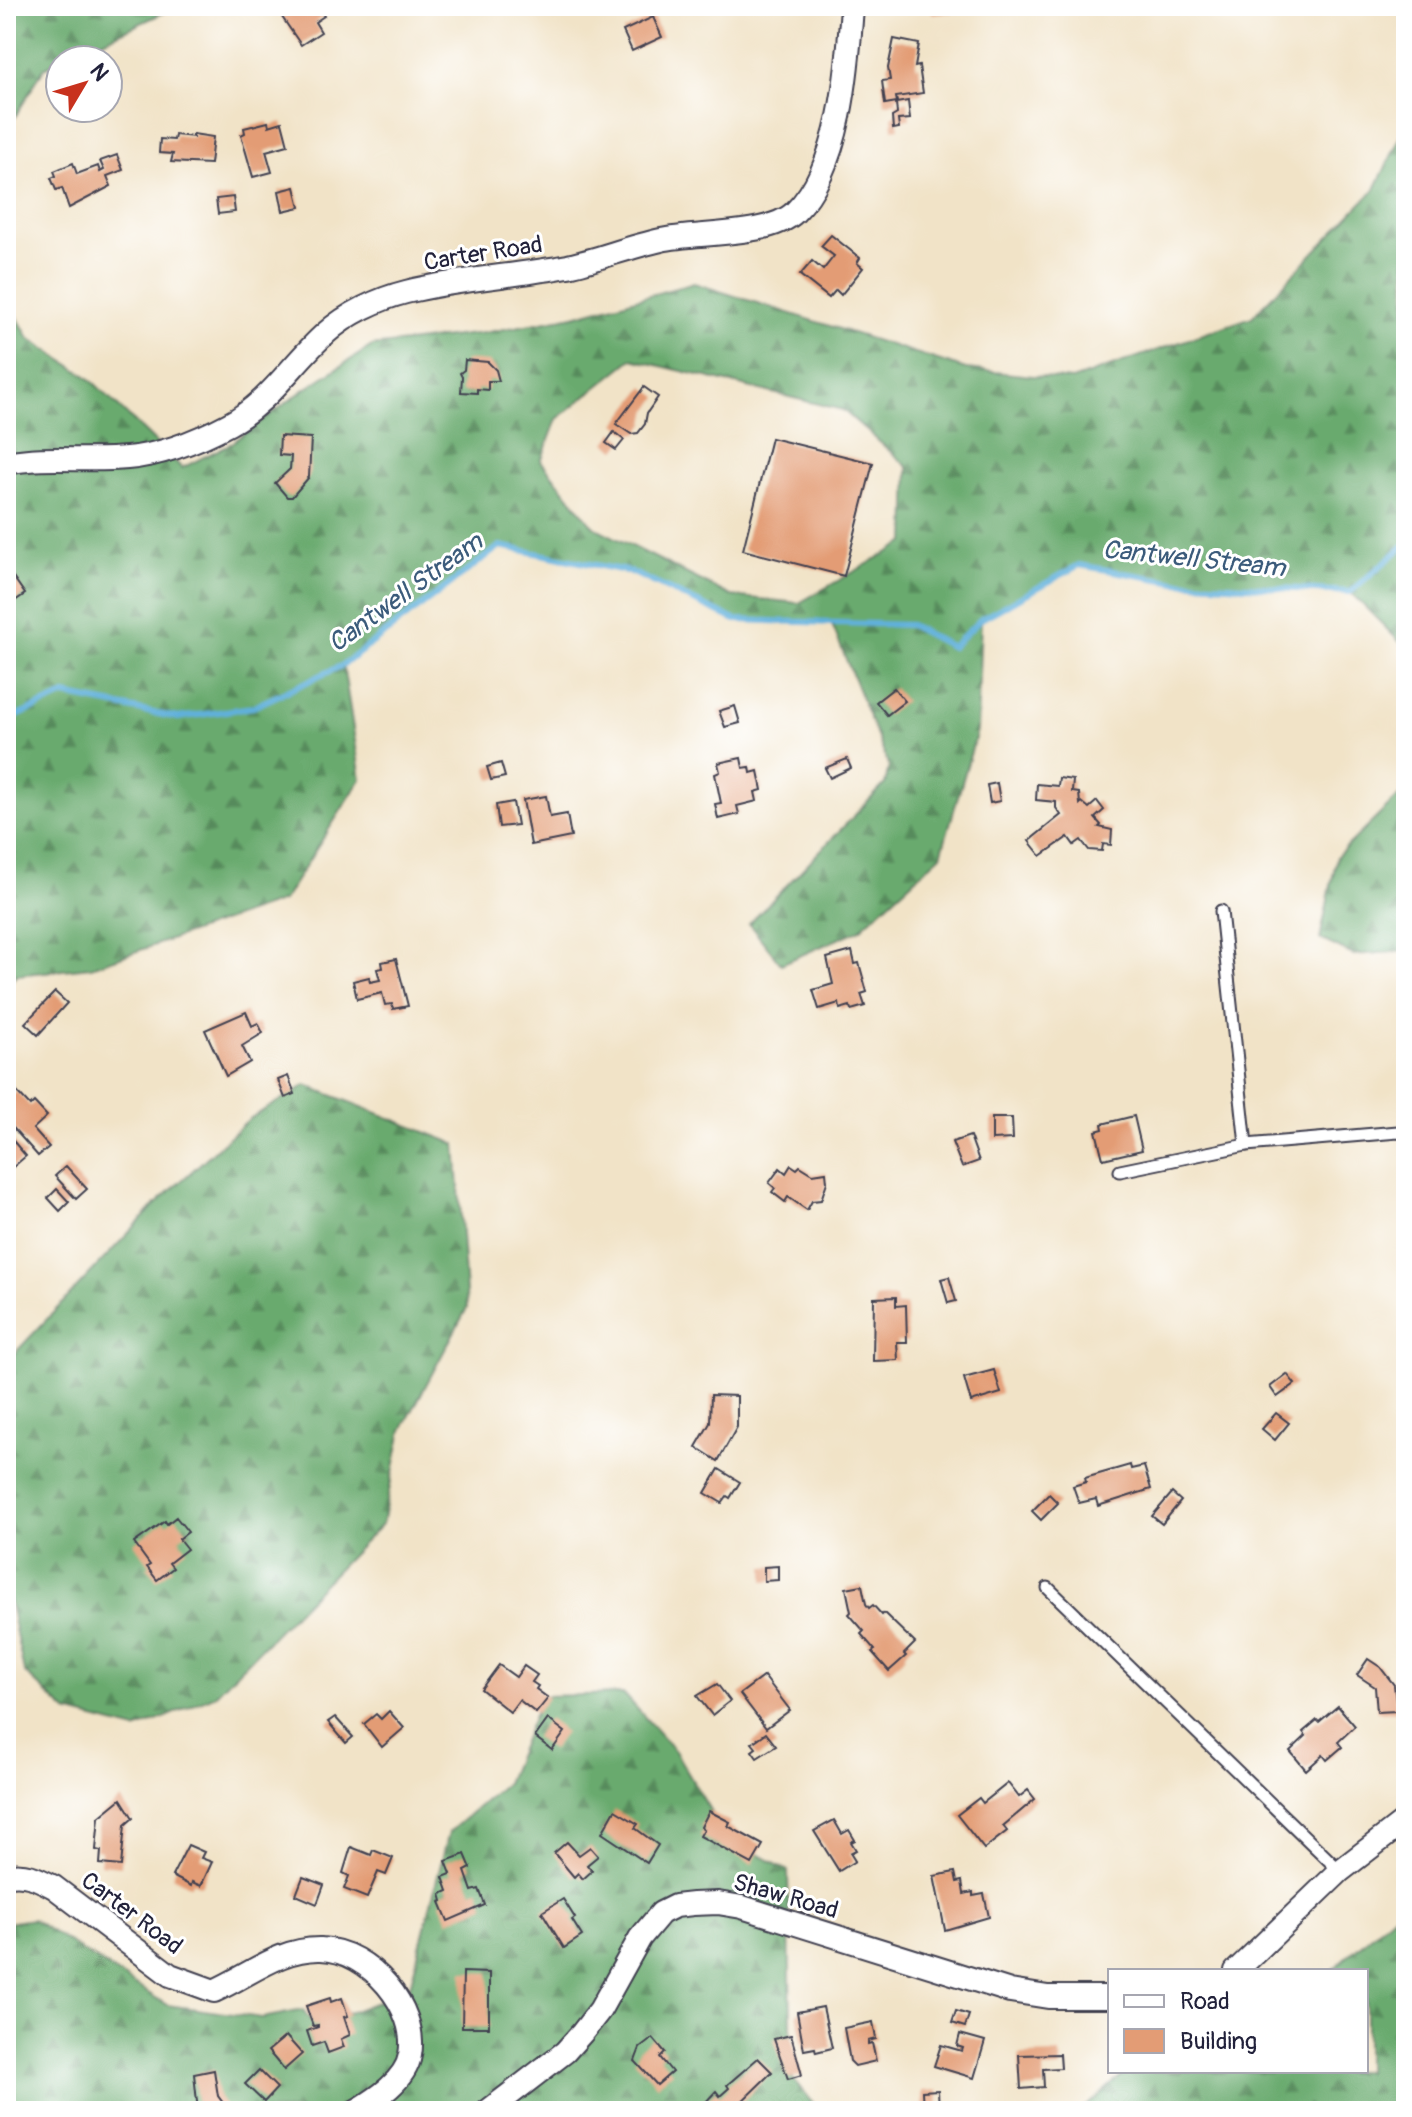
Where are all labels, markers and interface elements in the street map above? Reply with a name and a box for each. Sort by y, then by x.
north arrow [44,44,124,124]
text: N [83,58,115,87]
street label: Carter Road [422,230,544,277]
water label: Cantwell Stream [322,525,491,660]
water label: Cantwell Stream [1101,534,1288,585]
street label: Carter Road [75,1866,188,1961]
street label: Shaw Road [730,1868,842,1925]
legend [1108,1969,1368,2073]
text: Road [1180,1987,1230,2016]
text: Building [1180,2027,1257,2056]

